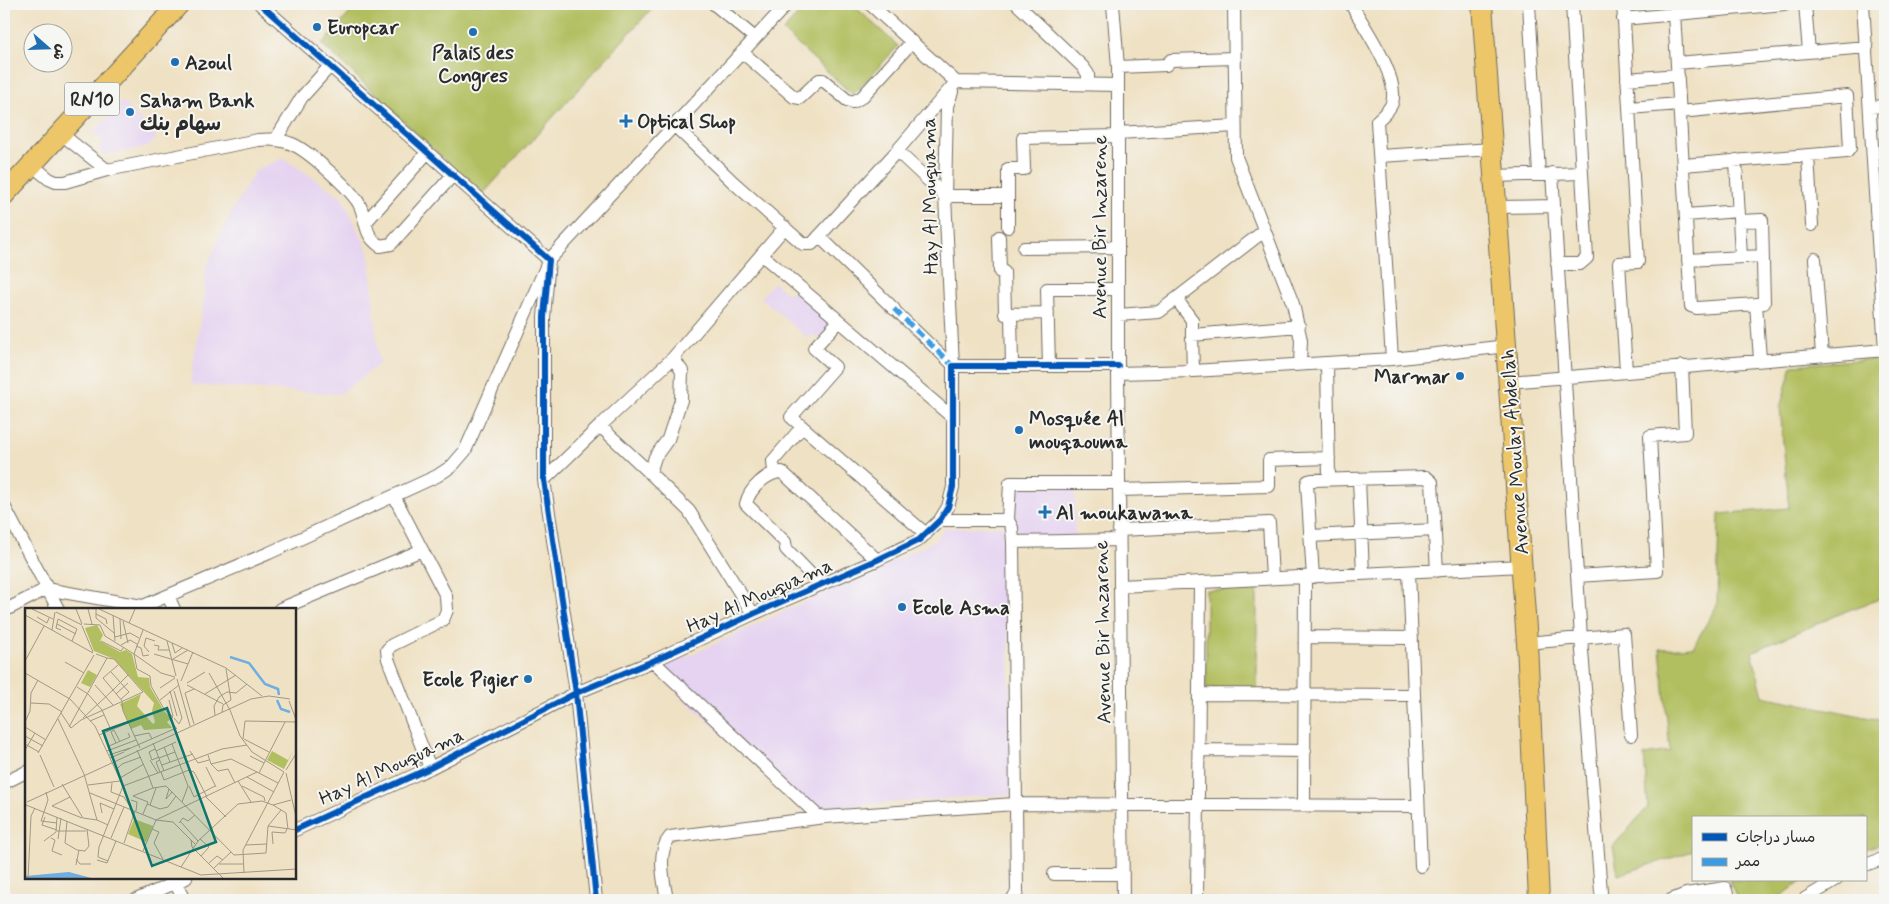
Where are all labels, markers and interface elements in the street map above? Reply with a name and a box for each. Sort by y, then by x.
place label: Europcar [327,15,399,42]
marker: Europcar [311,21,323,33]
north arrow [22,22,72,72]
marker: Palais des Congres [467,26,479,38]
place label: Palais des Congres [432,40,514,92]
text: ش [48,42,70,62]
place label: Azoul [185,50,232,77]
marker: Azoul [169,56,181,68]
road number: RN10 [64,82,120,116]
place label: Saham Bank سهام بنك [140,88,254,138]
marker: Saham Bank سهام بنك [124,106,136,118]
place label: Optical Shop [637,109,736,136]
marker: Optical Shop [619,114,633,128]
street label: Hay Al Mouquama [916,117,945,275]
street label: Avenue Bir Inzarene [1087,135,1114,319]
street label: Avenue Moulay Abdellah [1495,348,1536,556]
place label: Marmar [1374,364,1451,391]
marker: Marmar [1454,370,1466,382]
place label: Mosquée Al mouqaouma [1029,406,1128,456]
marker: Mosquée Al mouqaouma [1013,424,1025,436]
place label: Al moukawama [1056,500,1194,527]
marker: Al moukawama [1038,505,1052,519]
street label: Avenue Bir Inzarene [1088,540,1119,724]
street label: Hay Al Mouquama [682,552,837,641]
place label: Ecole Asma [912,595,1010,622]
marker: Ecole Asma [896,601,908,613]
inset map [25,608,296,879]
place label: Ecole Pigier [422,667,519,694]
marker: Ecole Pigier [522,673,534,685]
street label: Hay Al Mouquama [315,722,469,813]
legend [1692,816,1866,882]
text: مسار دراجات [1736,828,1815,848]
text: ممر [1734,852,1760,872]

